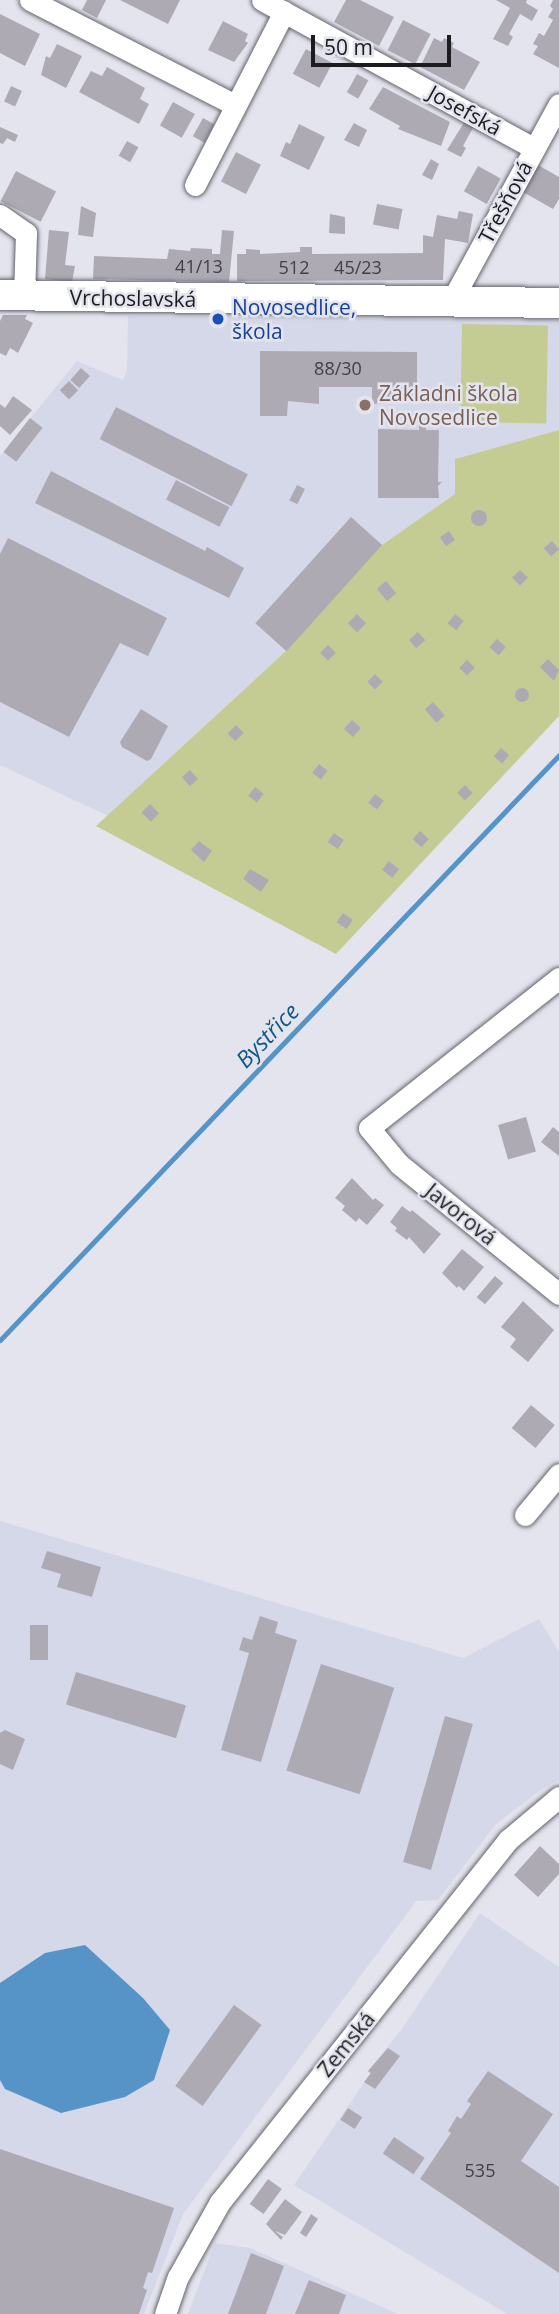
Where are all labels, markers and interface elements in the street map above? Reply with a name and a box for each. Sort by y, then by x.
scale bar [314,21,454,65]
text: 50 m [324,33,373,61]
street label: Josefská [424,80,506,140]
street label: Třešňová [473,157,537,247]
house number: 41/13 [175,255,223,277]
house number: 512 [279,256,309,278]
house number: 45/23 [334,256,382,278]
street label: Vrchoslavská [69,284,197,312]
place label: Novosedlice, škola [232,294,356,344]
marker: Novosedlice, škola [210,311,226,327]
house number: 88/30 [314,357,362,379]
place label: Základni škola Novosedlice [379,380,518,430]
marker: Základni škola Novosedlice [357,397,373,413]
water label: Bystřice [230,997,304,1073]
street label: Javorová [421,1178,501,1250]
street label: Zemská [312,2007,380,2081]
house number: 535 [465,2159,495,2181]

